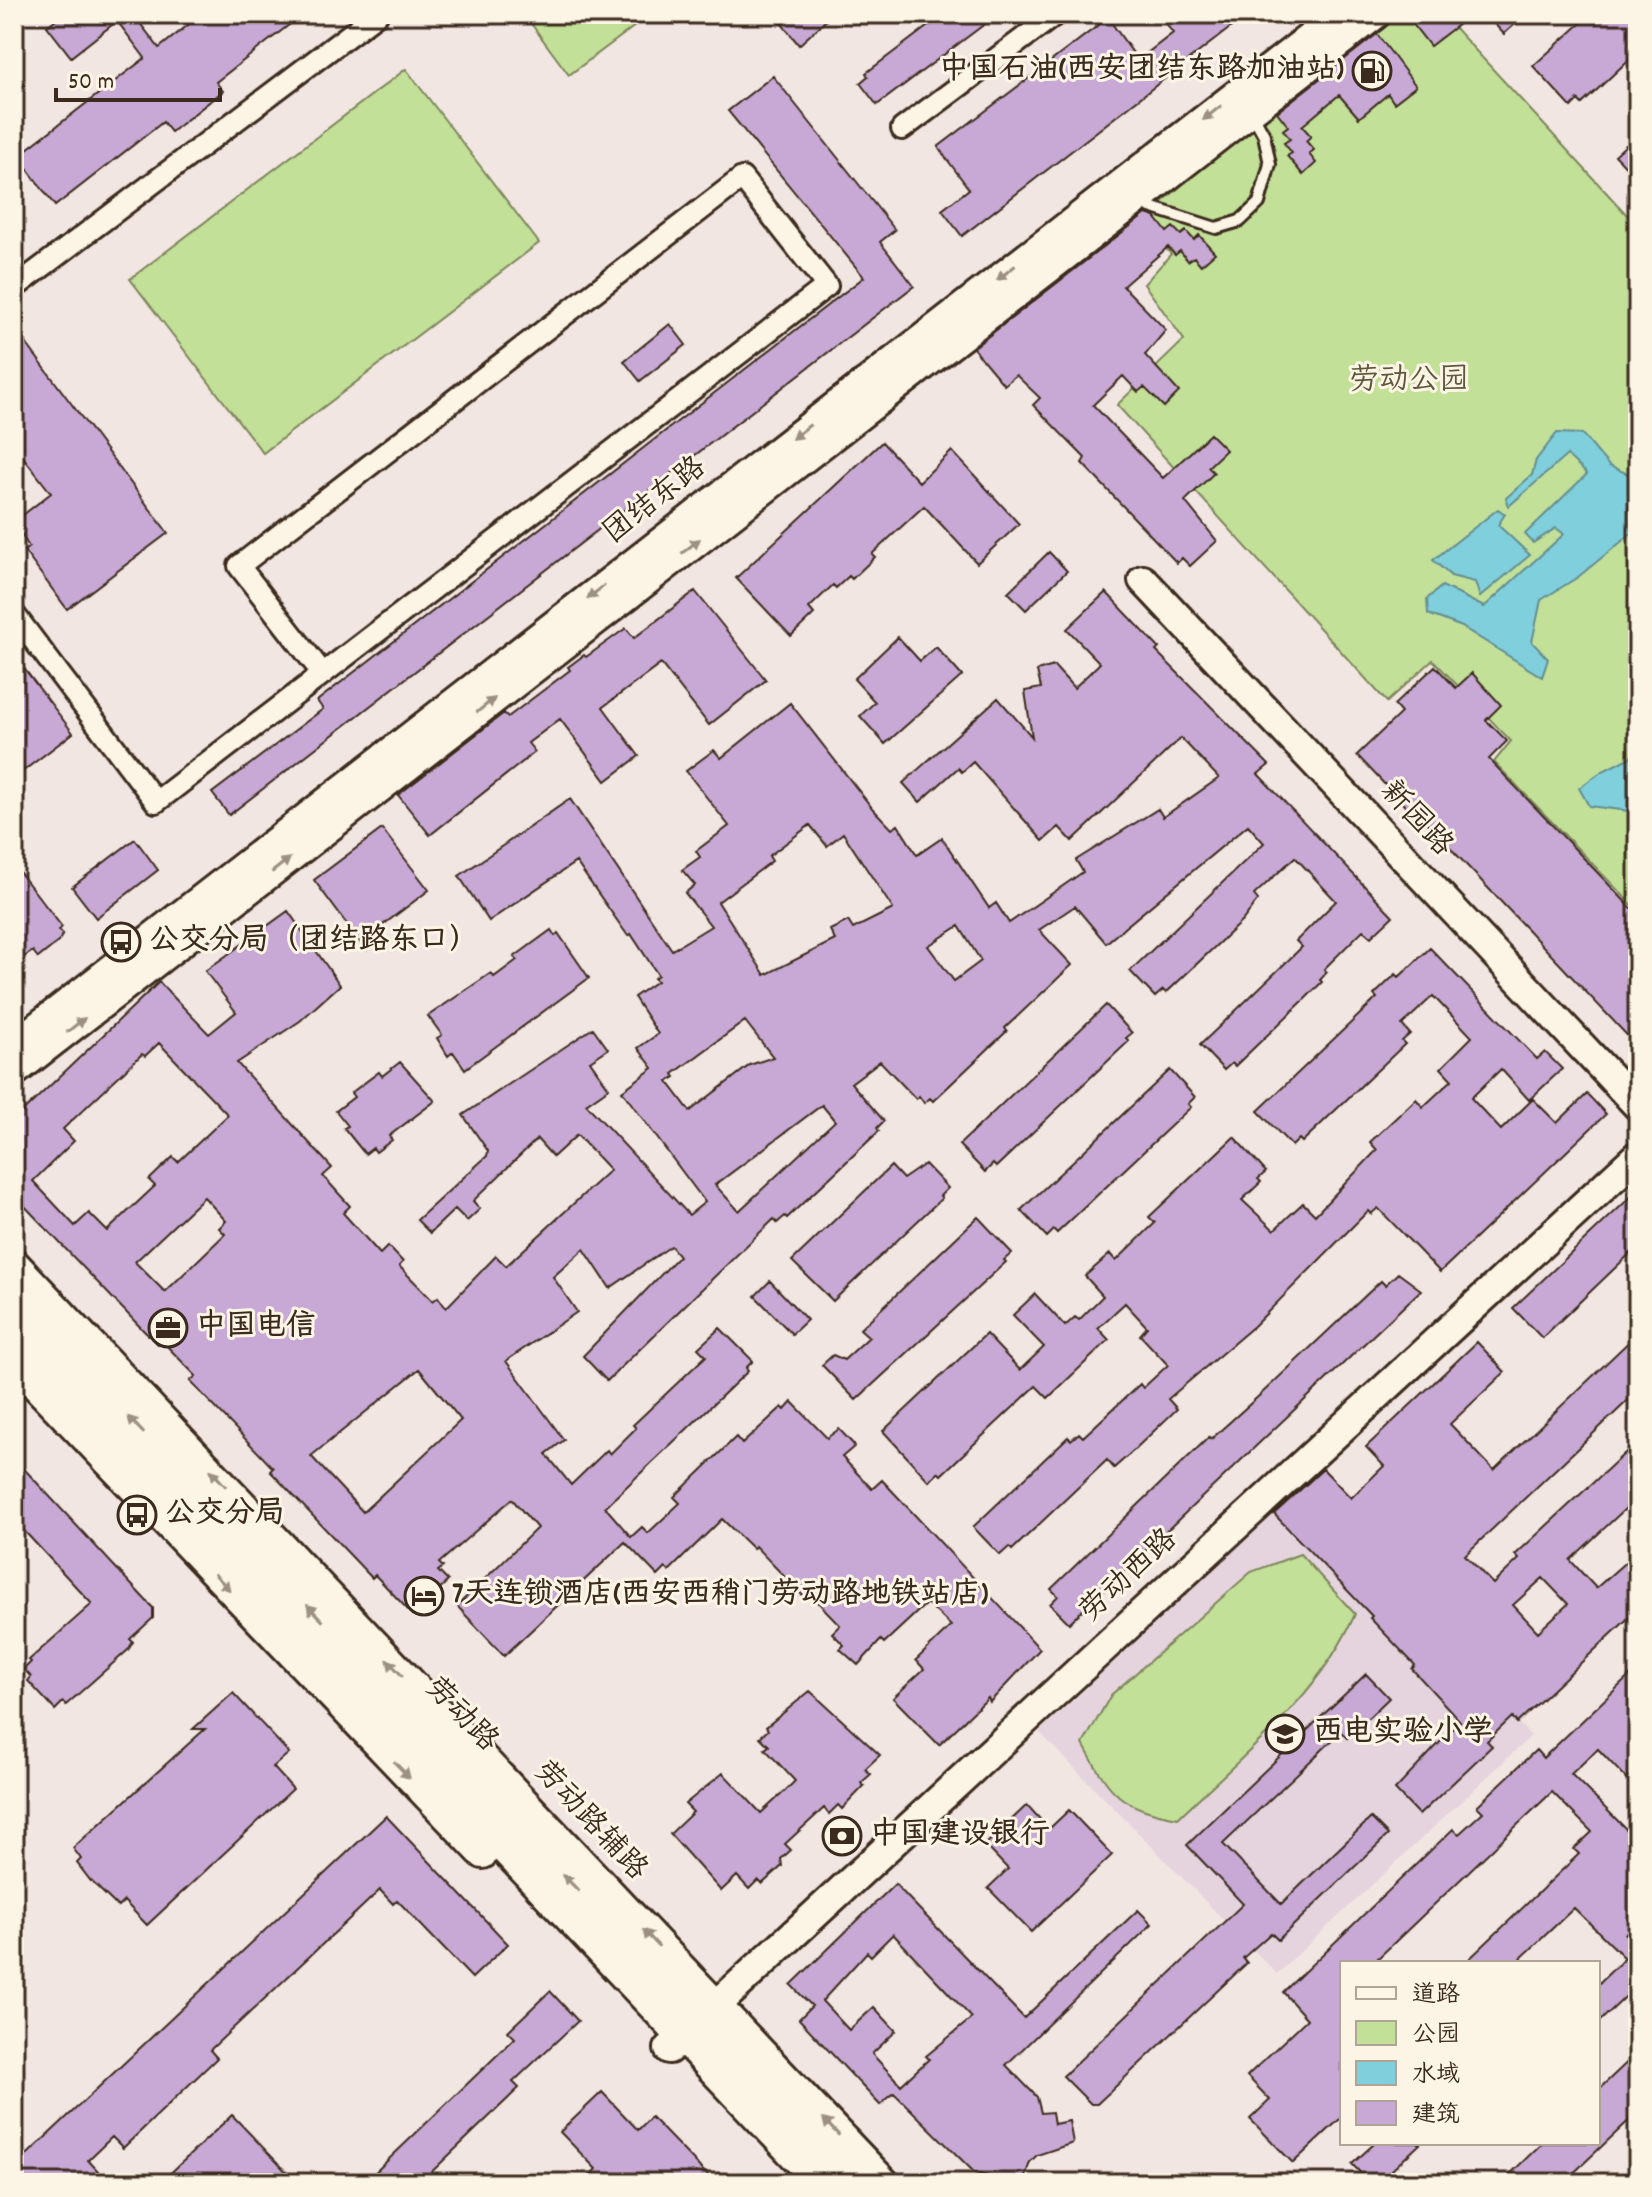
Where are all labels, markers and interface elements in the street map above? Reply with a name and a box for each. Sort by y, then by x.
place label: 中国石油(西安团结东路加油站) [939,50,1344,93]
fuel station icon: 中国石油(西安团结东路加油站) [1351,50,1393,92]
scale bar [56,52,220,102]
text: 50 m [68,66,114,100]
one-way arrow [1202,105,1222,121]
one-way arrow [996,264,1017,280]
park label: 劳动公园 [1349,361,1469,404]
one-way arrow [791,424,811,440]
street label: 团结东路 [595,448,717,556]
one-way arrow [681,538,702,554]
one-way arrow [586,583,606,599]
one-way arrow [476,698,496,714]
street label: 新园路 [1369,772,1461,868]
one-way arrow [271,857,291,874]
bus stop icon: 公交分局（团结路东口） [100,921,142,963]
place label: 公交分局（团结路东口） [149,921,479,964]
one-way arrow [66,1017,86,1033]
office icon: 中国电信 [147,1307,189,1349]
place label: 中国电信 [196,1307,316,1350]
one-way arrow [127,1415,145,1434]
one-way arrow [209,1469,227,1488]
bus stop icon: 公交分局 [116,1494,158,1536]
place label: 公交分局 [165,1494,285,1537]
street label: 劳动西路 [1071,1520,1189,1634]
one-way arrow [212,1572,231,1591]
hotel icon: 7天连锁酒店(西安西稍门劳动路地铁站店) [403,1575,445,1617]
place label: 7天连锁酒店(西安西稍门劳动路地铁站店) [452,1575,989,1618]
one-way arrow [306,1604,325,1623]
one-way arrow [387,1659,405,1678]
street label: 劳动路 [413,1669,507,1763]
school or university icon: 西电实验小学 [1264,1713,1306,1755]
place label: 西电实验小学 [1313,1713,1493,1756]
street label: 劳动路辅路 [522,1752,656,1892]
one-way arrow [392,1760,410,1779]
bank icon: 中国建设银行 [821,1815,863,1857]
place label: 中国建设银行 [870,1815,1050,1858]
one-way arrow [562,1874,581,1893]
one-way arrow [643,1929,661,1948]
legend [1340,1961,1600,2145]
text: 道路 [1412,1979,1460,2013]
text: 公园 [1412,2019,1460,2053]
text: 水域 [1412,2059,1460,2093]
text: 建筑 [1412,2099,1460,2133]
one-way arrow [822,2118,840,2137]

